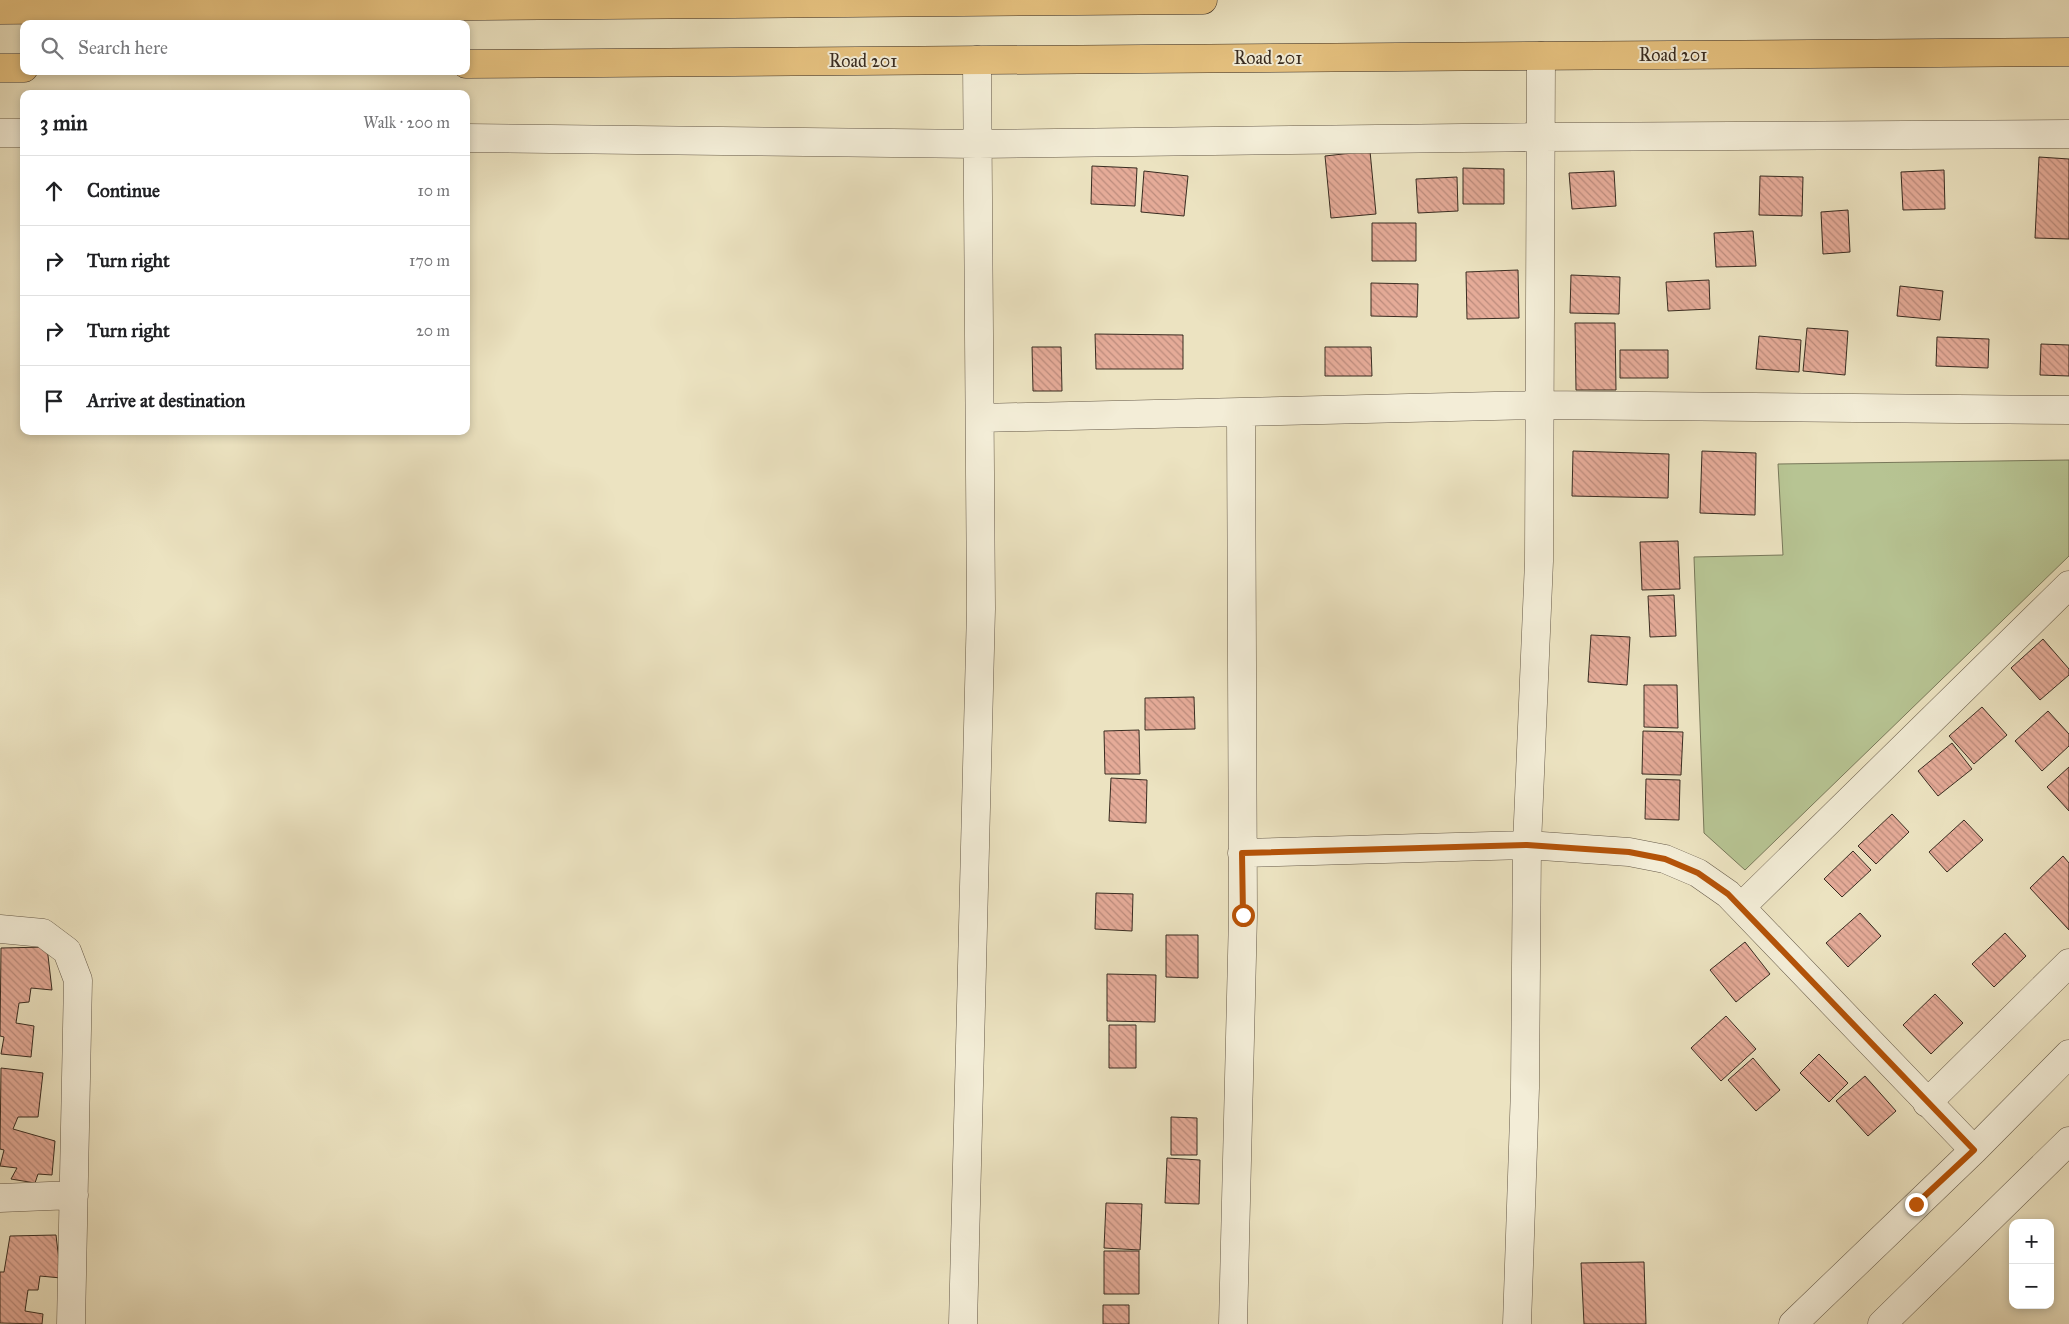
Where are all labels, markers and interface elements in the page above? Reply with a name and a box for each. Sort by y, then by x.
search box [20,20,470,75]
icon: search [38,34,66,62]
text: Search here [78,36,168,59]
street label: Road 201 [1639,44,1707,66]
street label: Road 201 [1234,47,1302,69]
street label: Road 201 [829,50,897,72]
text: 3 min [40,110,88,136]
text: Walk · 200 m [363,113,450,132]
icon: ahead [40,177,68,205]
text: Continue [87,179,160,202]
text: 10 m [418,181,450,200]
icon: right [40,247,68,275]
text: Turn right [87,249,170,272]
text: 170 m [409,251,450,270]
icon: right [40,317,68,345]
text: Turn right [87,319,170,342]
text: 20 m [416,321,450,340]
icon: arrive [40,387,68,415]
text: Arrive at destination [87,389,245,412]
route start [1232,904,1255,927]
route end [1905,1193,1928,1216]
map controls [2009,1219,2054,1309]
button: + [2009,1219,2054,1264]
button: − [2009,1264,2054,1309]

